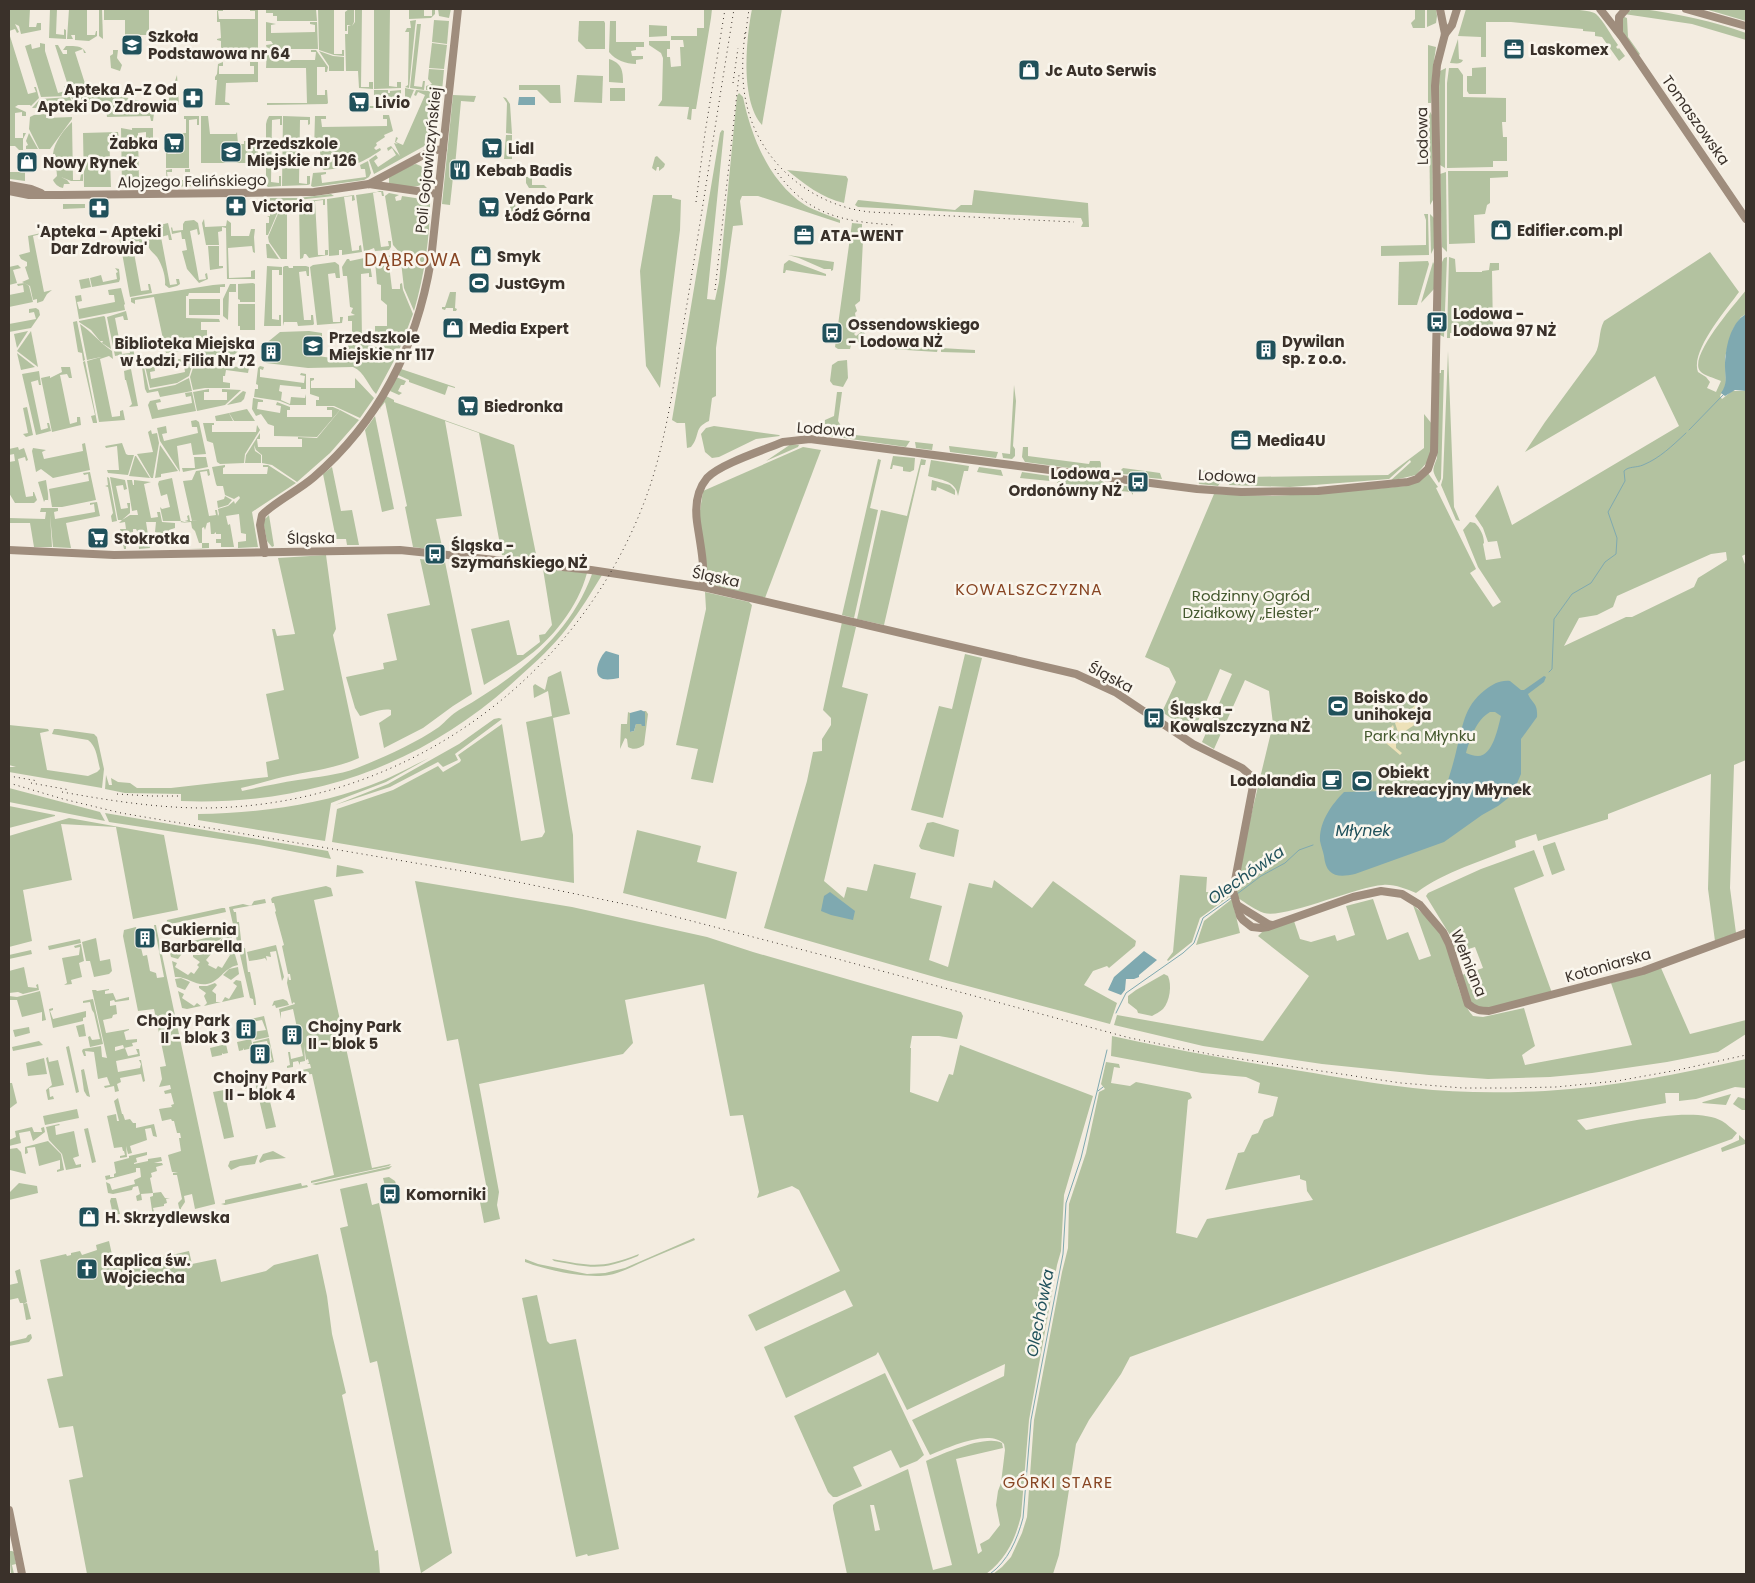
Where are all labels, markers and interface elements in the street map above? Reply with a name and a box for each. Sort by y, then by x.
place label: Szkoła Podstawowa nr 64 [148,26,290,64]
school or university icon: Szkoła Podstawowa nr 64 [120,33,144,57]
office icon: Laskomex [1502,37,1526,61]
place label: Laskomex [1530,39,1609,60]
shop icon: Jc Auto Serwis [1017,58,1041,82]
place label: Jc Auto Serwis [1045,60,1157,81]
street label: Tomaszowska [1657,71,1735,169]
place label: Apteka A-Z Od Apteki Do Zdrowia [37,79,177,117]
pharmacy icon: Apteka A-Z Od Apteki Do Zdrowia [181,86,205,110]
street label: Poli Gojawiczyńskiej [410,86,446,234]
supermarket icon: Livio [347,90,371,114]
place label: Livio [375,92,410,113]
street label: Lodowa [1411,107,1433,165]
supermarket icon: Żabka [162,131,186,155]
place label: Żabka [109,133,158,154]
place label: Przedszkole Miejskie nr 126 [247,133,357,171]
supermarket icon: Lidl [480,136,504,160]
place label: Lidl [508,138,534,159]
school or university icon: Przedszkole Miejskie nr 126 [219,140,243,164]
shop icon: Nowy Rynek [15,150,39,174]
place label: Nowy Rynek [43,152,138,173]
restaurant icon: Kebab Badis [448,158,472,182]
place label: Kebab Badis [476,160,572,181]
street label: Alojzego Felińskiego [117,169,267,193]
place label: Vendo Park Łódź Górna [505,188,594,226]
pharmacy icon: Victoria [224,194,248,218]
supermarket icon: Vendo Park Łódź Górna [477,195,501,219]
pharmacy icon: 'Apteka - Apteki Dar Zdrowia' [87,196,111,220]
place label: Victoria [252,196,313,217]
shop icon: Edifier.com.pl [1489,218,1513,242]
place label: Edifier.com.pl [1517,220,1623,241]
place label: 'Apteka - Apteki Dar Zdrowia' [37,221,161,259]
office icon: ATA-WENT [792,223,816,247]
place label: ATA-WENT [820,225,904,246]
shop icon: Smyk [469,244,493,268]
place label: Smyk [497,246,542,267]
district label: DĄBROWA [364,247,462,272]
sports icon: JustGym [467,271,491,295]
place label: JustGym [495,273,565,294]
place label: Lodowa - Lodowa 97 NŻ [1453,303,1557,341]
bus stop icon: Lodowa - Lodowa 97 NŻ [1425,310,1449,334]
place label: Ossendowskiego - Lodowa NŻ [848,314,980,352]
shop icon: Media Expert [441,316,465,340]
place label: Media Expert [469,318,569,339]
bus stop icon: Ossendowskiego - Lodowa NŻ [820,321,844,345]
place label: Przedszkole Miejskie nr 117 [329,327,434,365]
place label: Dywilan sp. z o.o. [1282,331,1346,369]
place label: Biblioteka Miejska w Łodzi, Filia Nr 72 [114,333,255,371]
school or university icon: Przedszkole Miejskie nr 117 [301,334,325,358]
building icon: Dywilan sp. z o.o. [1254,338,1278,362]
building icon: Biblioteka Miejska w Łodzi, Filia Nr 72 [259,340,283,364]
supermarket icon: Biedronka [456,394,480,418]
place label: Biedronka [484,396,563,417]
street label: Lodowa [796,416,856,442]
office icon: Media4U [1229,428,1253,452]
place label: Media4U [1257,430,1326,451]
place label: Lodowa - Ordonówny NŻ [1008,463,1122,501]
street label: Lodowa [1197,464,1257,488]
bus stop icon: Lodowa - Ordonówny NŻ [1126,470,1150,494]
supermarket icon: Stokrotka [86,526,110,550]
street label: Śląska [287,527,335,549]
place label: Stokrotka [114,528,190,549]
place label: Śląska - Szymańskiego NŻ [451,535,588,573]
bus stop icon: Śląska - Szymańskiego NŻ [423,542,447,566]
street label: Śląska [690,562,742,592]
district label: KOWALSZCZYZNA [955,578,1103,601]
park label: Rodzinny Ogród Działkowy „Elester” [1183,585,1320,623]
street label: Śląska [1085,656,1137,698]
place label: Boisko do unihokeja [1354,687,1431,725]
sports icon: Boisko do unihokeja [1326,694,1350,718]
place label: Śląska - Kowalszczyzna NŻ [1170,699,1311,737]
bus stop icon: Śląska - Kowalszczyzna NŻ [1142,706,1166,730]
park label: Park na Młynku [1364,725,1476,746]
place label: Obiekt rekreacyjny Młynek [1378,762,1532,800]
cafe icon: Lodolandia [1320,768,1344,792]
sports icon: Obiekt rekreacyjny Młynek [1350,769,1374,793]
place label: Lodolandia [1230,770,1316,791]
water label: Młynek [1335,819,1391,842]
water label: Olechówka [1203,840,1289,910]
place label: Cukiernia Barbarella [161,919,243,957]
building icon: Cukiernia Barbarella [133,926,157,950]
street label: Wełniana [1446,926,1492,1000]
street label: Kotoniarska [1563,943,1653,987]
place label: Chojny Park II - blok 3 [136,1010,231,1048]
place label: Chojny Park II - blok 5 [308,1016,402,1054]
building icon: Chojny Park II - blok 3 [234,1017,258,1041]
building icon: Chojny Park II - blok 5 [280,1023,304,1047]
building icon: Chojny Park II - blok 4 [248,1042,272,1066]
place label: Chojny Park II - blok 4 [213,1067,307,1105]
bus stop icon: Komorniki [378,1182,402,1206]
place label: Komorniki [406,1184,486,1205]
shop icon: H. Skrzydlewska [77,1205,101,1229]
place label: H. Skrzydlewska [105,1207,230,1228]
place label: Kaplica św. Wojciecha [103,1250,191,1288]
church icon: Kaplica św. Wojciecha [75,1257,99,1281]
water label: Olechówka [1020,1267,1060,1359]
district label: GÓRKI STARE [1003,1471,1113,1494]

